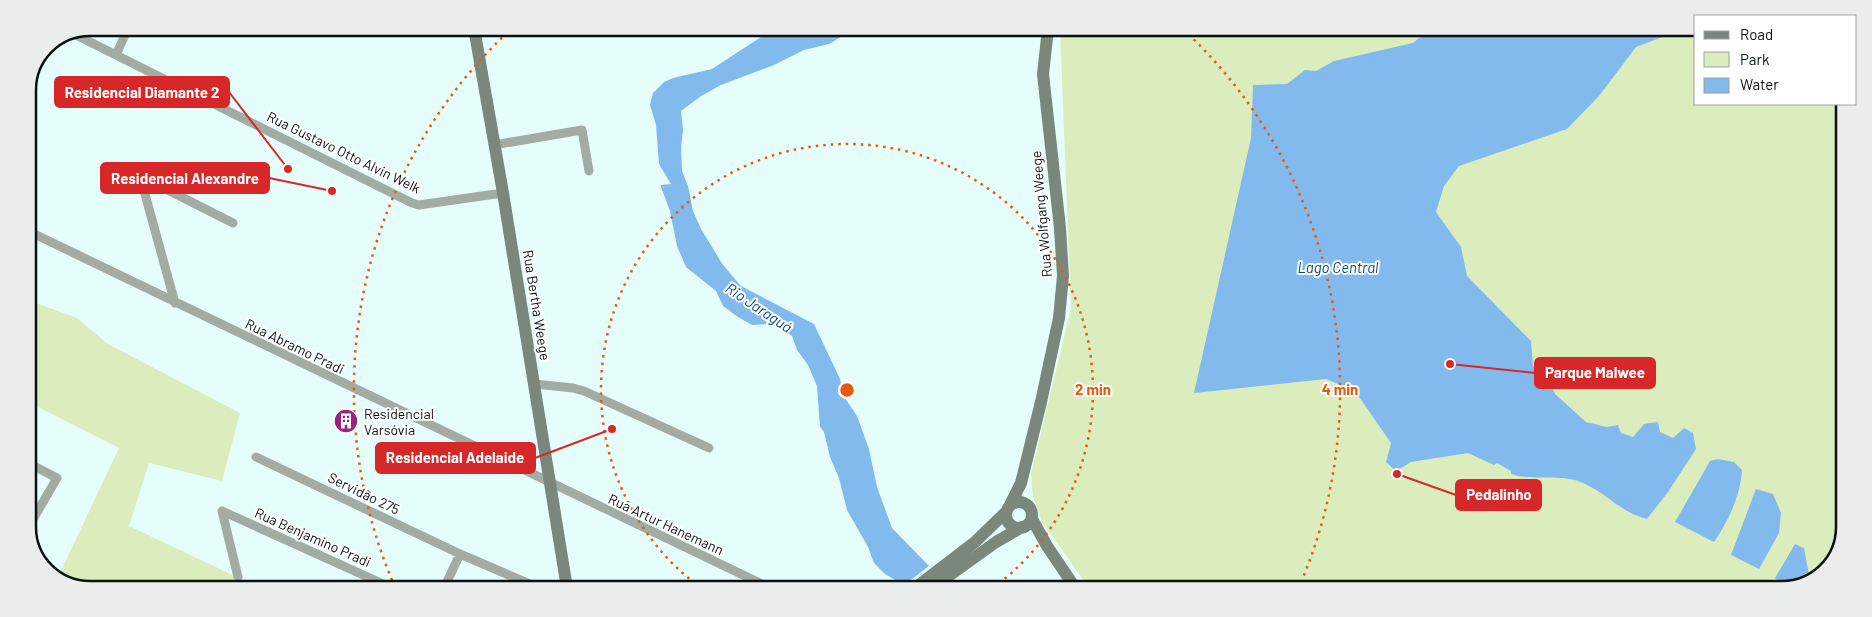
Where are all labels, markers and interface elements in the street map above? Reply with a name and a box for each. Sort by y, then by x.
legend [1694,15,1857,105]
text: Road [1740,25,1773,43]
text: Park [1740,50,1770,68]
text: Water [1740,75,1779,93]
callout: Residencial Diamante 2 [55,77,229,107]
text: Residencial Diamante 2 [65,83,219,101]
street label: Rua Gustavo Otto Alvin Welk [265,107,423,197]
street label: Rua Wolfgang Weege [1027,150,1055,278]
callout: Residencial Alexandre [101,163,269,193]
text: Residencial Alexandre [111,169,259,187]
street label: Rua Bertha Weege [520,249,554,361]
water label: Lago Central [1298,258,1379,276]
water label: Rio Jaraguá [723,278,796,336]
street label: Rua Abramo Pradi [243,315,347,377]
callout: Parque Malwee [1535,358,1655,388]
text: Parque Malwee [1545,363,1645,381]
text: 2 min [1075,380,1111,398]
text: 4 min [1322,380,1358,398]
centre of rings [838,381,856,399]
place label: Residencial Varsóvia [364,405,434,438]
building icon: Residencial Varsóvia [333,408,359,434]
callout: Residencial Adelaide [376,443,535,473]
text: Residencial Adelaide [386,448,524,466]
street label: Servidão 275 [325,468,403,518]
callout: Pedalinho [1456,480,1541,510]
text: Pedalinho [1466,485,1532,503]
street label: Rua Artur Hanemann [606,490,726,558]
street label: Rua Benjamino Pradi [252,504,374,570]

